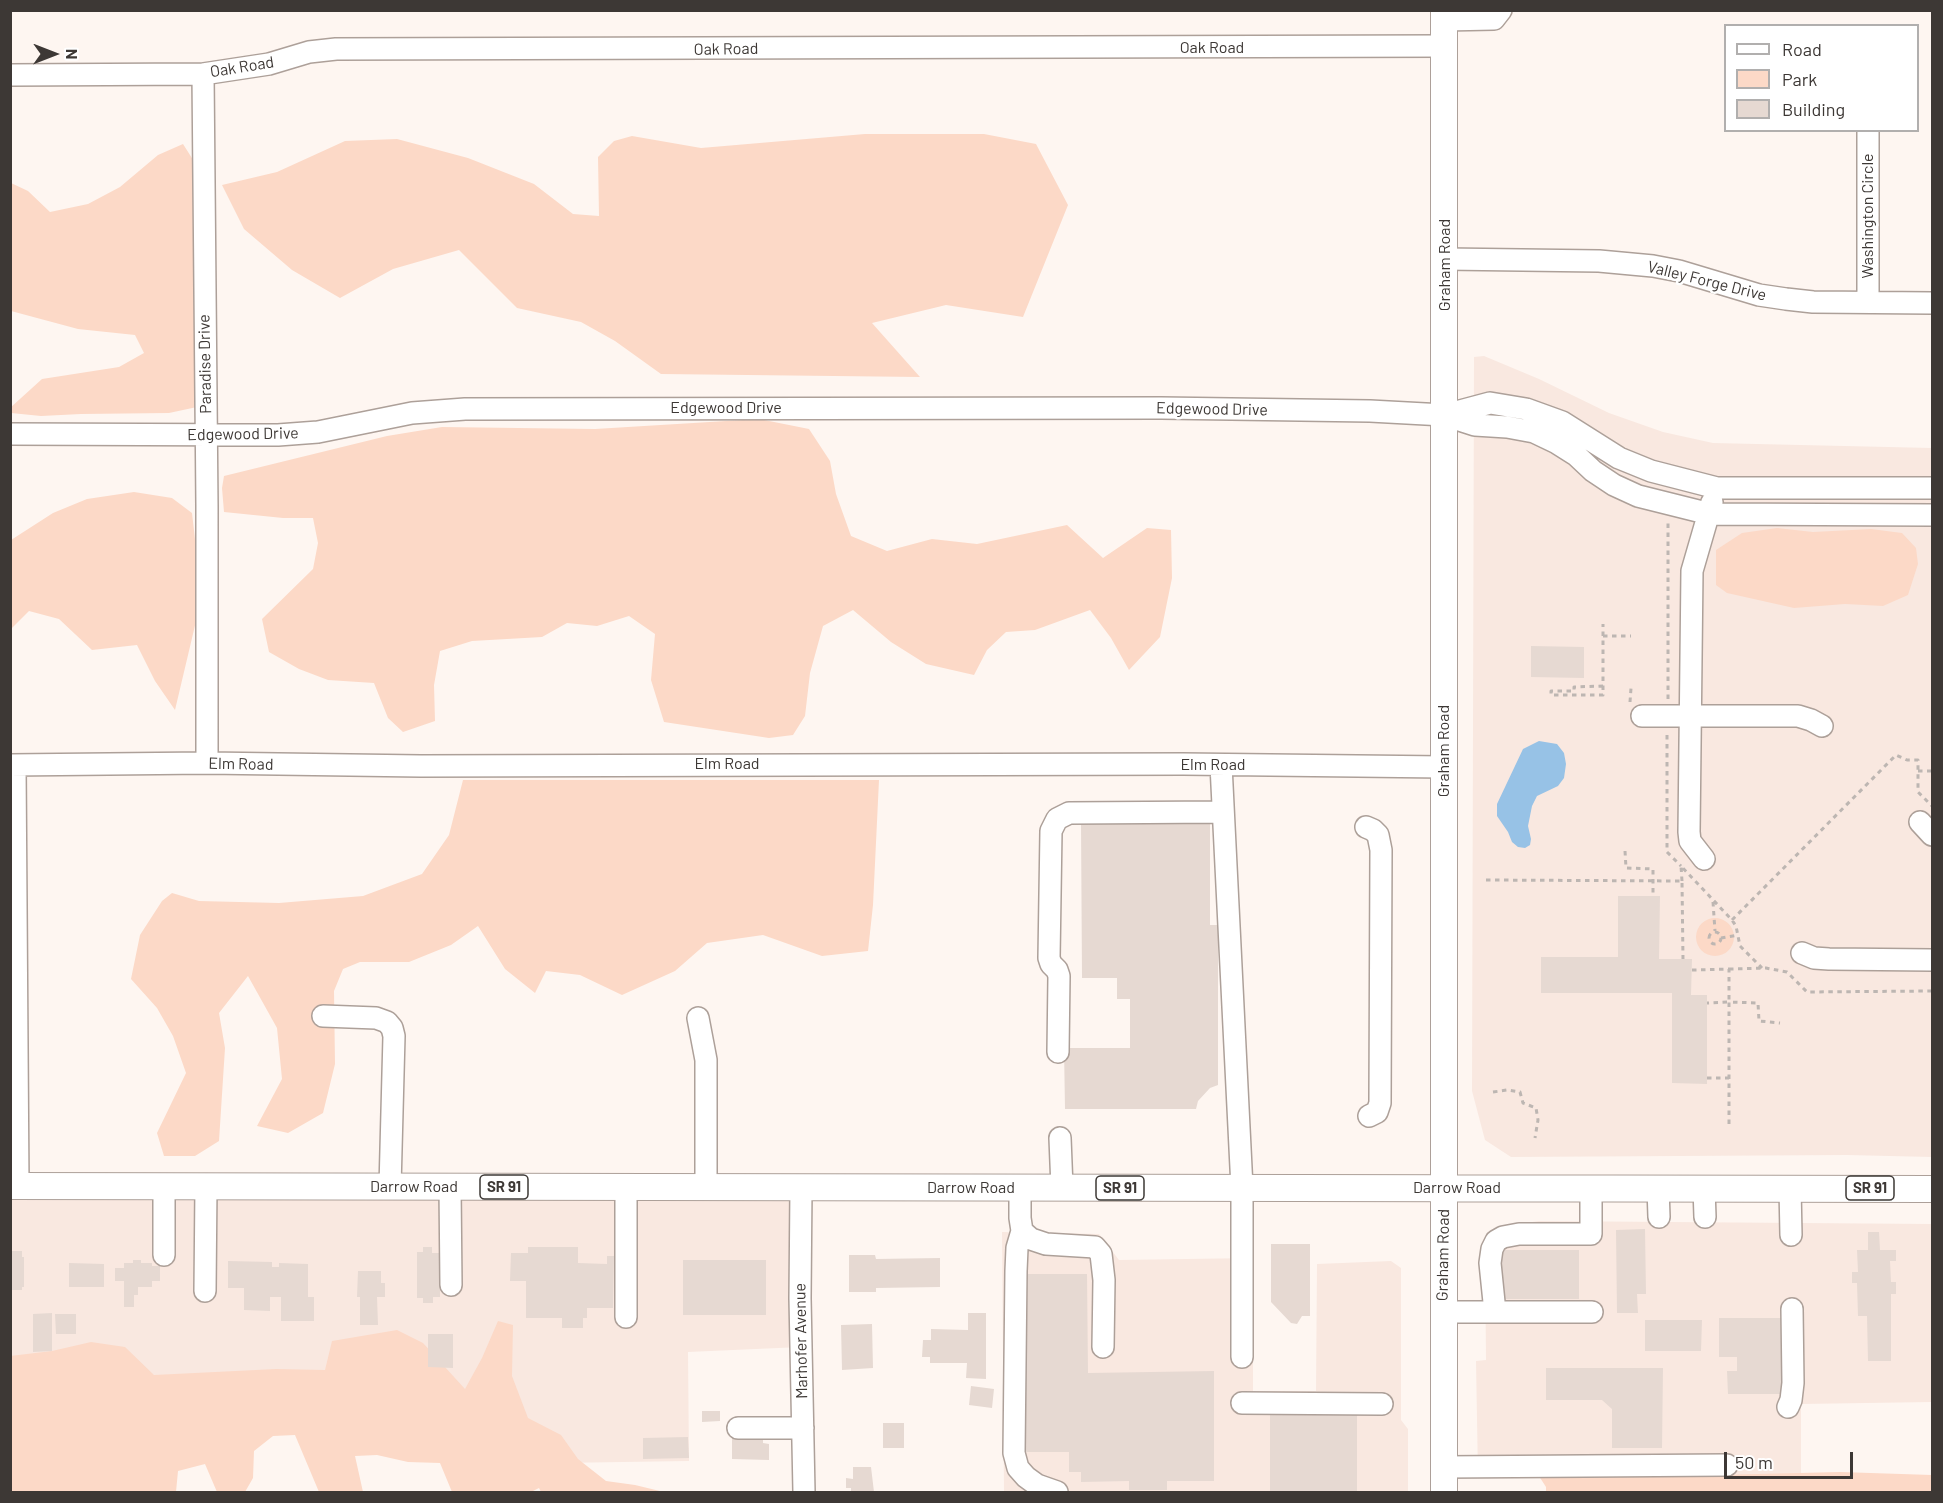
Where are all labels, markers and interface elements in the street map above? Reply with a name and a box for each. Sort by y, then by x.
north arrow [24,24,84,84]
legend [1724,24,1919,132]
street label: Oak Road [1180,38,1244,58]
text: Road [1782,38,1822,60]
street label: Oak Road [694,39,758,59]
text: N [63,49,82,59]
street label: Oak Road [209,52,275,82]
text: Park [1782,68,1817,90]
text: Building [1782,98,1845,120]
street label: Washington Circle [1858,153,1878,279]
street label: Graham Road [1435,219,1455,311]
street label: Valley Forge Drive [1646,257,1768,305]
street label: Paradise Drive [195,314,215,414]
street label: Edgewood Drive [670,398,782,418]
street label: Edgewood Drive [1156,398,1268,420]
street label: Edgewood Drive [187,423,299,445]
street label: Graham Road [1434,705,1454,797]
street label: Elm Road [208,754,274,774]
street label: Elm Road [694,754,760,774]
street label: Elm Road [1180,755,1246,775]
road number: SR 91 [480,1175,528,1199]
road number: SR 91 [1096,1176,1144,1200]
road number: SR 91 [1846,1176,1894,1200]
street label: Darrow Road [370,1177,458,1197]
street label: Darrow Road [927,1178,1015,1198]
street label: Darrow Road [1413,1178,1501,1198]
street label: Graham Road [1433,1209,1453,1301]
street label: Marhofer Avenue [790,1283,812,1399]
scale bar [1727,1440,1856,1478]
text: 50 m [1735,1451,1773,1473]

